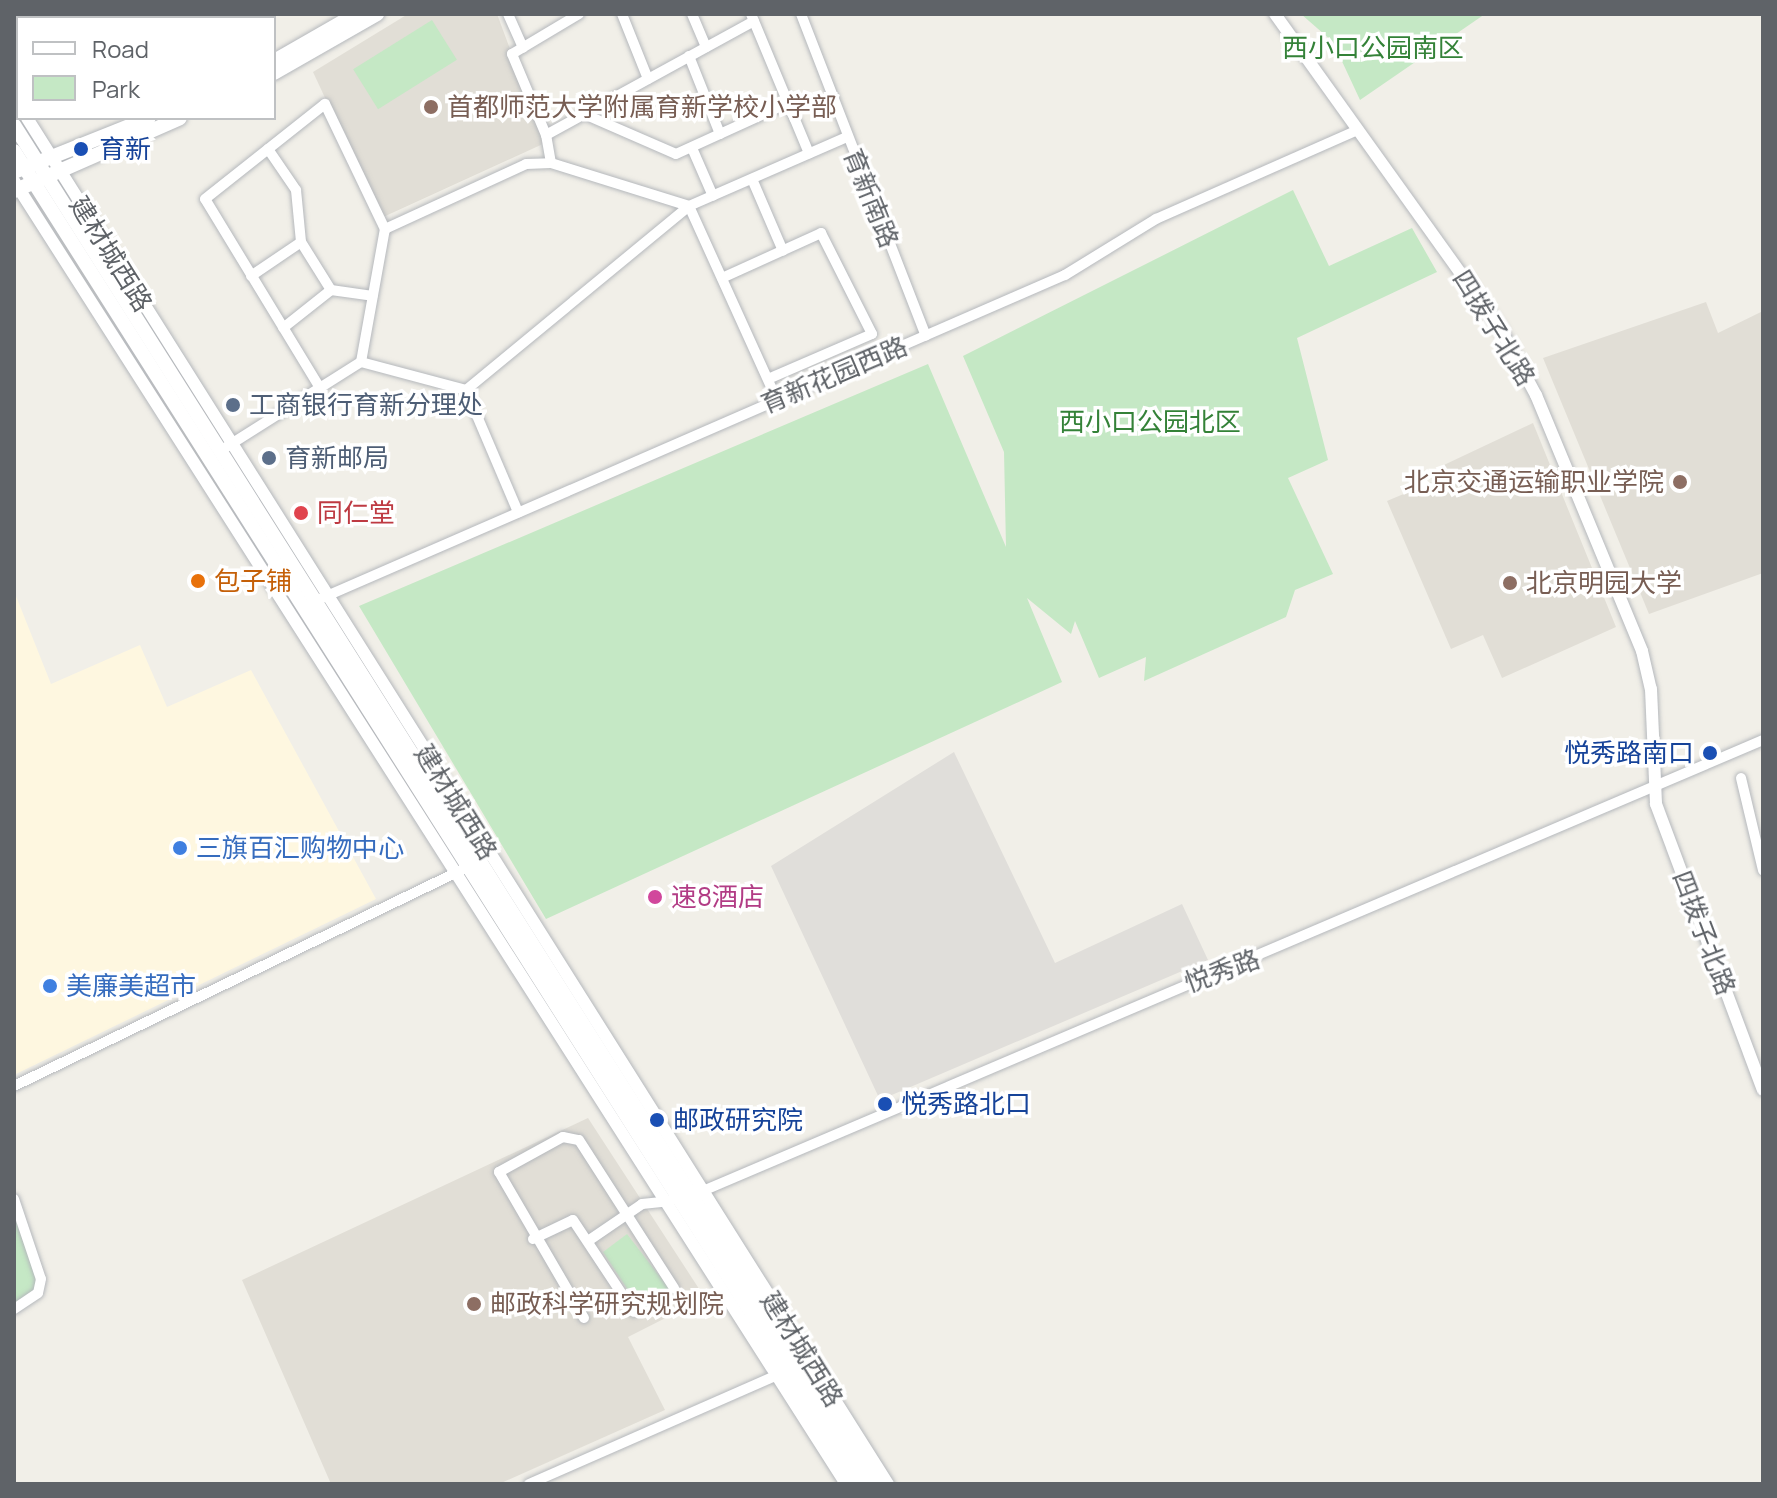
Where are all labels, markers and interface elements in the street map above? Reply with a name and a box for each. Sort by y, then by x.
legend [16,16,276,120]
text: Road [92,32,149,65]
park label: 西小口公园南区 [1282,32,1464,64]
text: Park [92,72,140,105]
place label: 首都师范大学附属育新学校小学部 [447,91,837,123]
marker: 首都师范大学附属育新学校小学部 [422,98,440,116]
place label: 育新 [99,133,151,165]
marker: 育新 [70,138,92,160]
street label: 育新南路 [837,144,905,252]
street label: 建材城西路 [63,191,159,317]
street label: 四拨子北路 [1446,265,1542,391]
street label: 育新花园西路 [756,330,912,420]
place label: 工商银行育新分理处 [249,389,483,421]
marker: 工商银行育新分理处 [224,396,242,414]
park label: 西小口公园北区 [1059,406,1241,438]
place label: 育新邮局 [285,442,389,474]
marker: 育新邮局 [260,449,278,467]
place label: 北京交通运输职业学院 [1404,466,1664,498]
marker: 北京交通运输职业学院 [1671,473,1689,491]
place label: 同仁堂 [317,497,395,529]
marker: 同仁堂 [292,504,310,522]
place label: 包子铺 [214,565,292,597]
place label: 北京明园大学 [1526,567,1682,599]
marker: 包子铺 [189,572,207,590]
marker: 北京明园大学 [1501,574,1519,592]
place label: 悦秀路南口 [1564,737,1694,769]
street label: 建材城西路 [408,739,504,865]
marker: 悦秀路南口 [1701,744,1719,762]
place label: 三旗百汇购物中心 [196,832,404,864]
marker: 三旗百汇购物中心 [171,839,189,857]
street label: 四拨子北路 [1666,867,1742,999]
place label: 速8酒店 [671,881,764,913]
marker: 速8酒店 [646,888,664,906]
street label: 悦秀路 [1180,943,1264,999]
place label: 美廉美超市 [66,970,196,1002]
marker: 美廉美超市 [41,977,59,995]
place label: 悦秀路北口 [901,1088,1031,1120]
marker: 悦秀路北口 [876,1095,894,1113]
place label: 邮政研究院 [673,1104,803,1136]
marker: 邮政研究院 [648,1111,666,1129]
street label: 建材城西路 [754,1286,850,1412]
place label: 邮政科学研究规划院 [490,1288,724,1320]
marker: 邮政科学研究规划院 [465,1295,483,1313]

